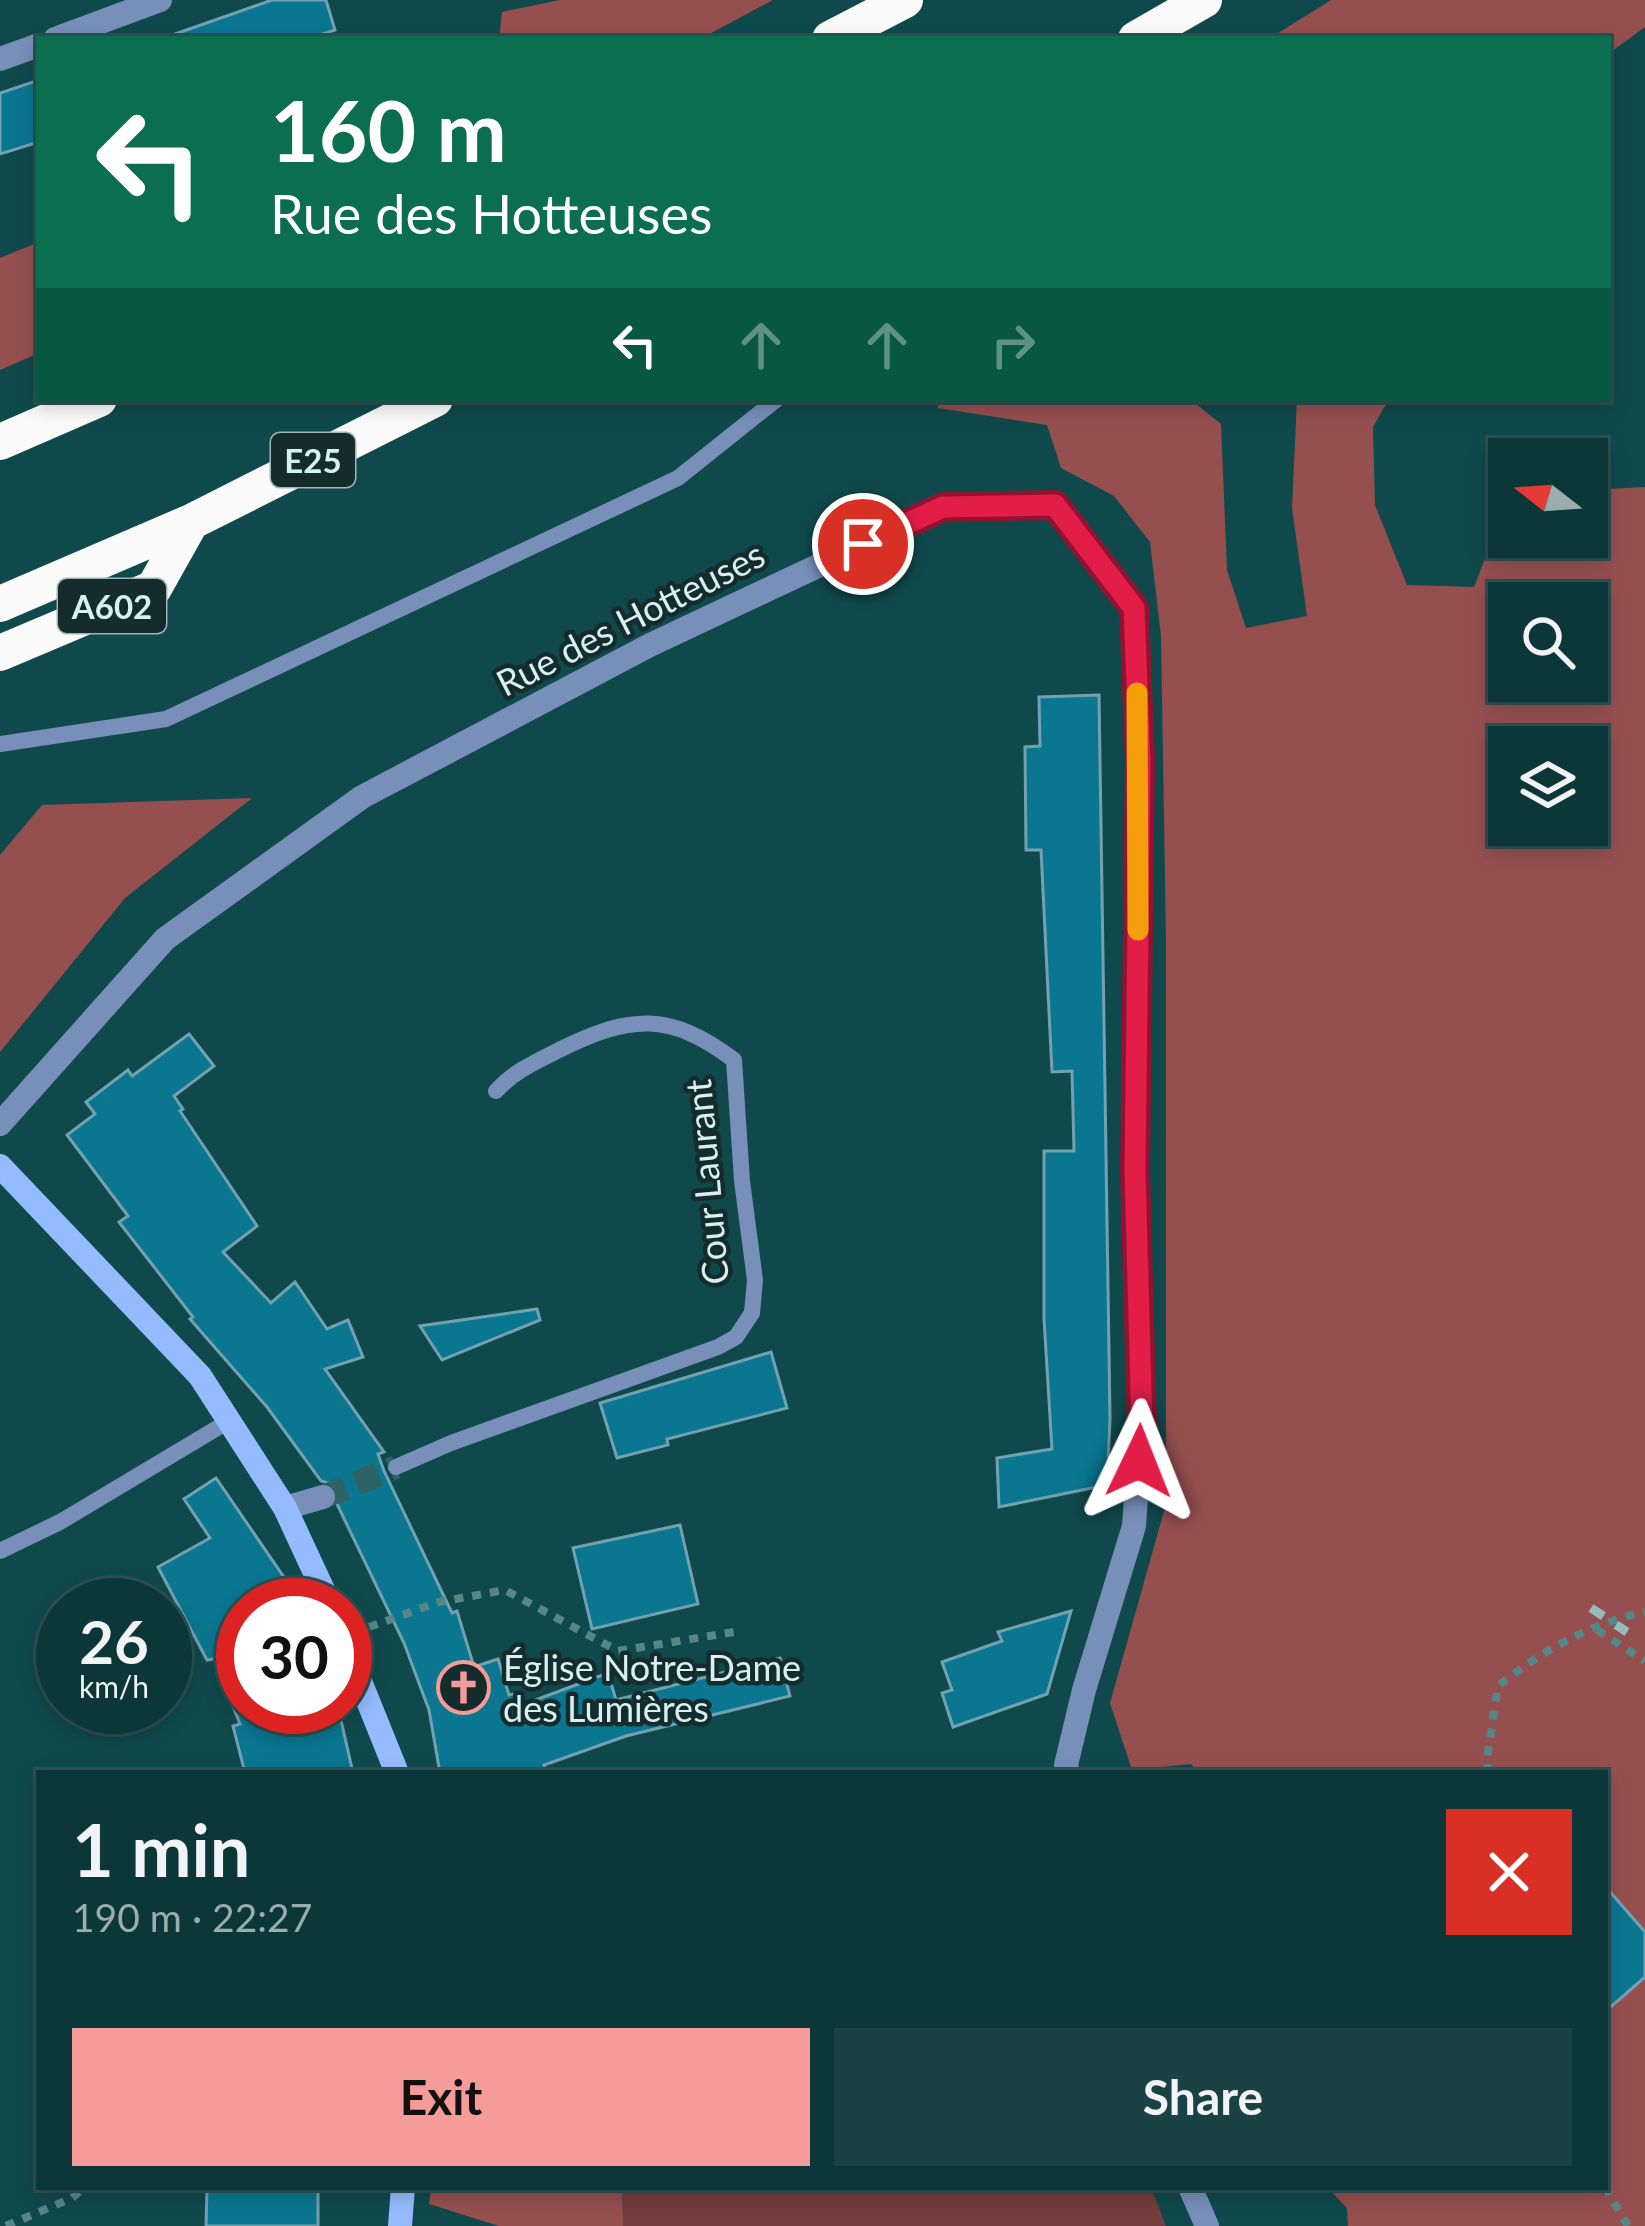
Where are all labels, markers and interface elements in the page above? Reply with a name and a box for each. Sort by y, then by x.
text: 160 m [270,79,507,180]
icon: left [72,84,228,240]
text: Rue des Hotteuses [270,181,712,246]
icon: left [602,312,668,378]
icon: ahead [728,312,794,378]
icon: ahead [854,312,920,378]
icon: right [980,312,1046,378]
road number: E25 [271,433,355,487]
north arrow [1488,438,1608,558]
map controls [1488,438,1608,846]
pin [812,493,914,595]
icon: arrive [830,511,896,577]
street label: Rue des Hotteuses [489,531,771,705]
road number: A602 [58,579,166,633]
button: search [1488,582,1608,702]
button: layers [1488,726,1608,846]
street label: Cour Laurant [675,1078,737,1286]
position arrow [1076,1398,1202,1524]
speed limit sign: 30 [216,1578,372,1734]
text: 26 [79,1605,149,1677]
place label: Église Notre-Dame des Lumières [503,1645,801,1730]
church icon: Église Notre-Dame des Lumières [436,1660,492,1716]
text: km/h [79,1668,149,1704]
text: 1 min [72,1806,250,1892]
button: close [1446,1809,1572,1935]
text: 190 m · 22:27 [72,1894,312,1940]
button: Exit [72,2028,810,2166]
button: Share [834,2028,1572,2166]

